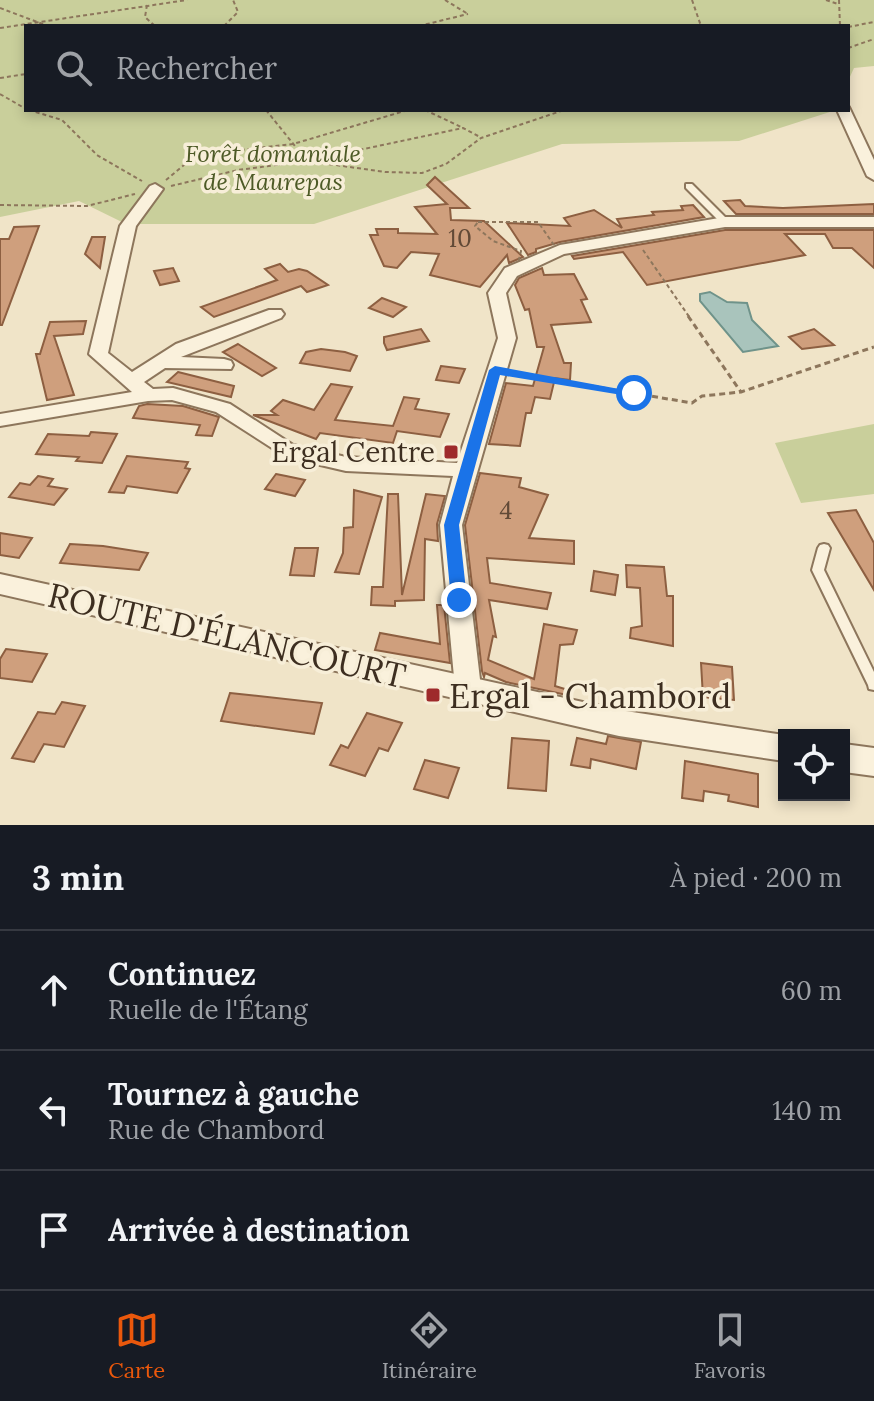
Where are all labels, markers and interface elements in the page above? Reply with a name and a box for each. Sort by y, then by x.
search box [24,24,850,112]
icon: search [52,46,96,90]
text: Rechercher [116,49,277,87]
park label: Forêt domaniale de Maurepas [185,138,361,197]
house number: 10 [448,223,472,254]
route start [616,375,652,411]
place label: Ergal Centre [271,434,435,470]
marker: Ergal Centre [442,443,460,461]
house number: 4 [499,495,513,526]
street label: ROUTE D'ÉLANCOURT [44,573,410,697]
route end [441,582,477,618]
place label: Ergal - Chambord [449,674,731,718]
marker: Ergal - Chambord [424,686,442,704]
map controls [778,729,850,801]
button: locate [778,729,850,801]
text: 3 min [32,856,124,899]
text: À pied · 200 m [670,861,842,894]
text: Continuez [108,955,256,993]
icon: ahead [32,968,76,1012]
text: 60 m [781,974,842,1007]
text: Ruelle de l'Étang [108,993,308,1026]
text: Tournez à gauche [108,1075,359,1113]
icon: left [32,1088,76,1132]
text: 140 m [772,1094,842,1127]
text: Rue de Chambord [108,1113,325,1146]
icon: arrive [32,1208,76,1252]
text: Arrivée à destination [108,1211,410,1249]
tab: Carte [108,1308,165,1384]
tab: Itinéraire [382,1308,477,1384]
tab: Favoris [694,1308,766,1384]

